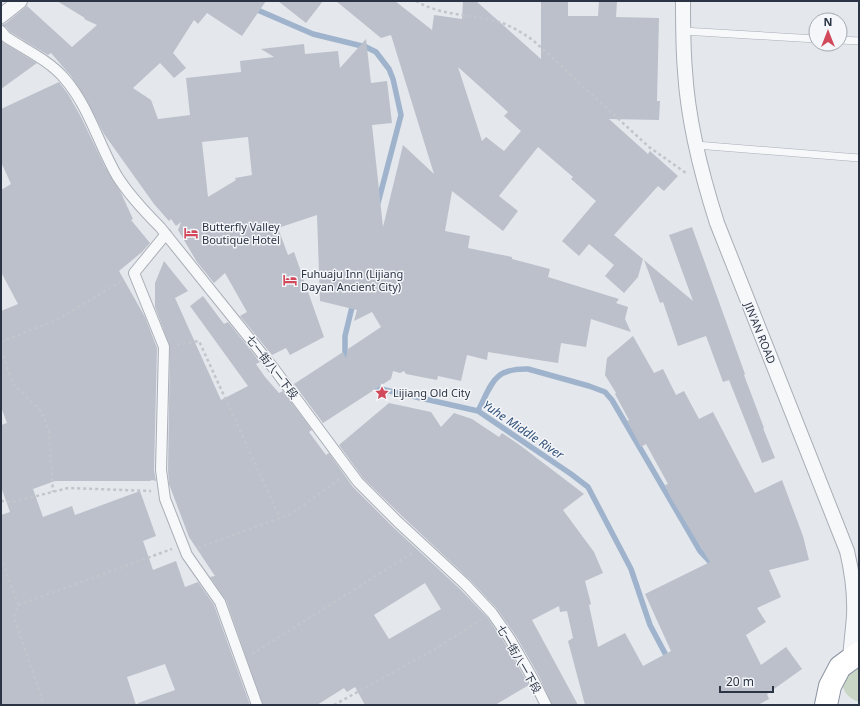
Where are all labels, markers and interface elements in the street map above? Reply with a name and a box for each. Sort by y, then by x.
north arrow [808,12,848,52]
text: N [824,14,832,29]
place label: Butterfly Valley Boutique Hotel [202,219,280,247]
hotel icon: Butterfly Valley Boutique Hotel [183,225,199,241]
place label: Fuhuaju Inn (Lijiang Dayan Ancient City) [301,266,403,294]
hotel icon: Fuhuaju Inn (Lijiang Dayan Ancient City) [282,272,298,288]
street label: JIN'AN ROAD [741,299,780,366]
street label: 七一街八一下段 [243,332,302,402]
place icon: Lijiang Old City [374,385,390,401]
place label: Lijiang Old City [393,385,471,400]
water label: Yuhe Middle River [479,396,568,464]
street label: 七一街八一下段 [494,622,545,696]
scale bar [720,668,773,694]
text: 20 m [726,673,754,690]

